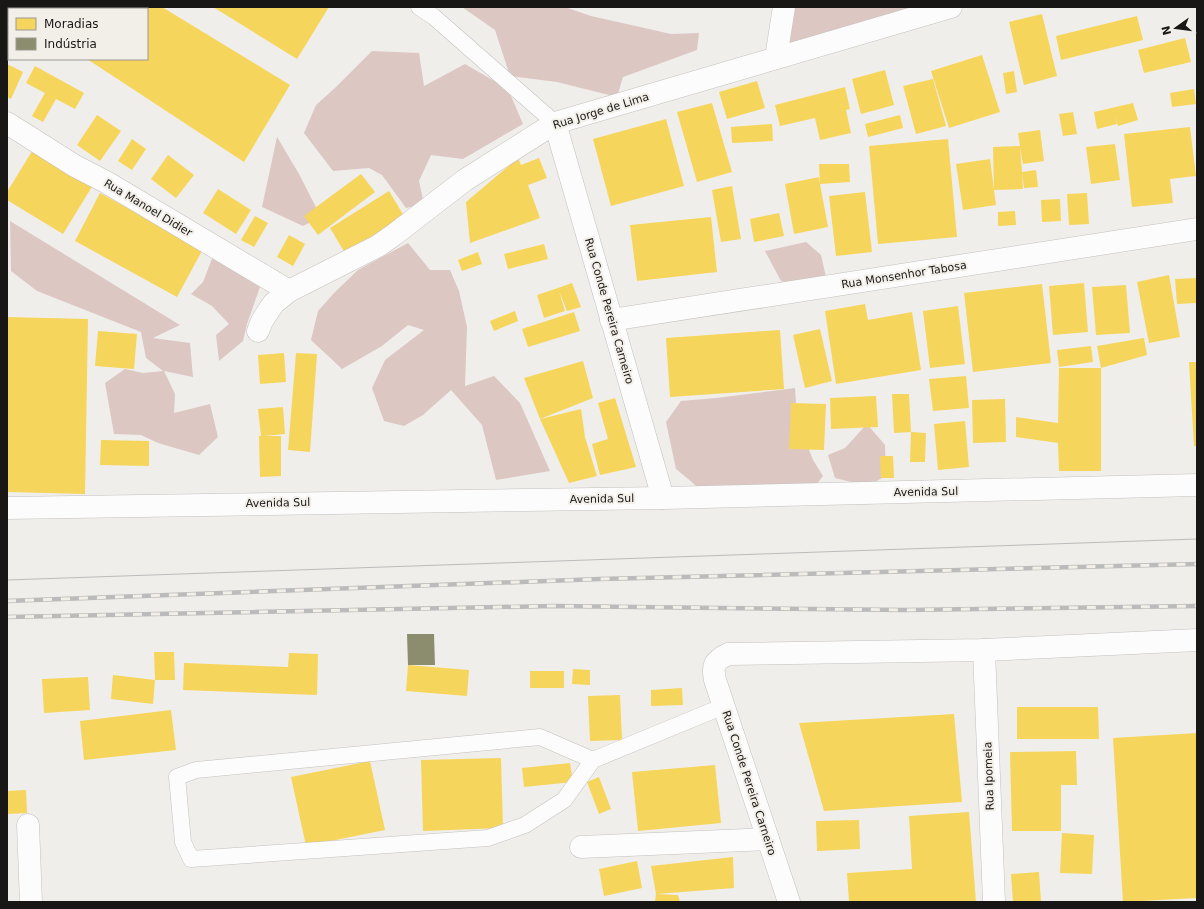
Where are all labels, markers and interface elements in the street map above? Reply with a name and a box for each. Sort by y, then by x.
legend [8,8,148,60]
north arrow [1156,8,1196,48]
text: Moradias [44,17,99,31]
text: N [1159,24,1174,36]
text: Indústria [44,37,97,51]
street label: Rua Jorge de Lima [551,90,651,132]
street label: Rua Manoel Didier [102,177,195,240]
street label: Rua Conde Pereira Carneiro [582,236,636,386]
street label: Rua Monsenhor Tabosa [840,259,968,291]
street label: Avenida Sul [894,485,958,499]
street label: Avenida Sul [570,492,634,506]
street label: Avenida Sul [246,496,310,510]
street label: Rua Conde Pereira Carneiro [719,709,779,857]
street label: Rua Ipomeia [981,741,997,811]

